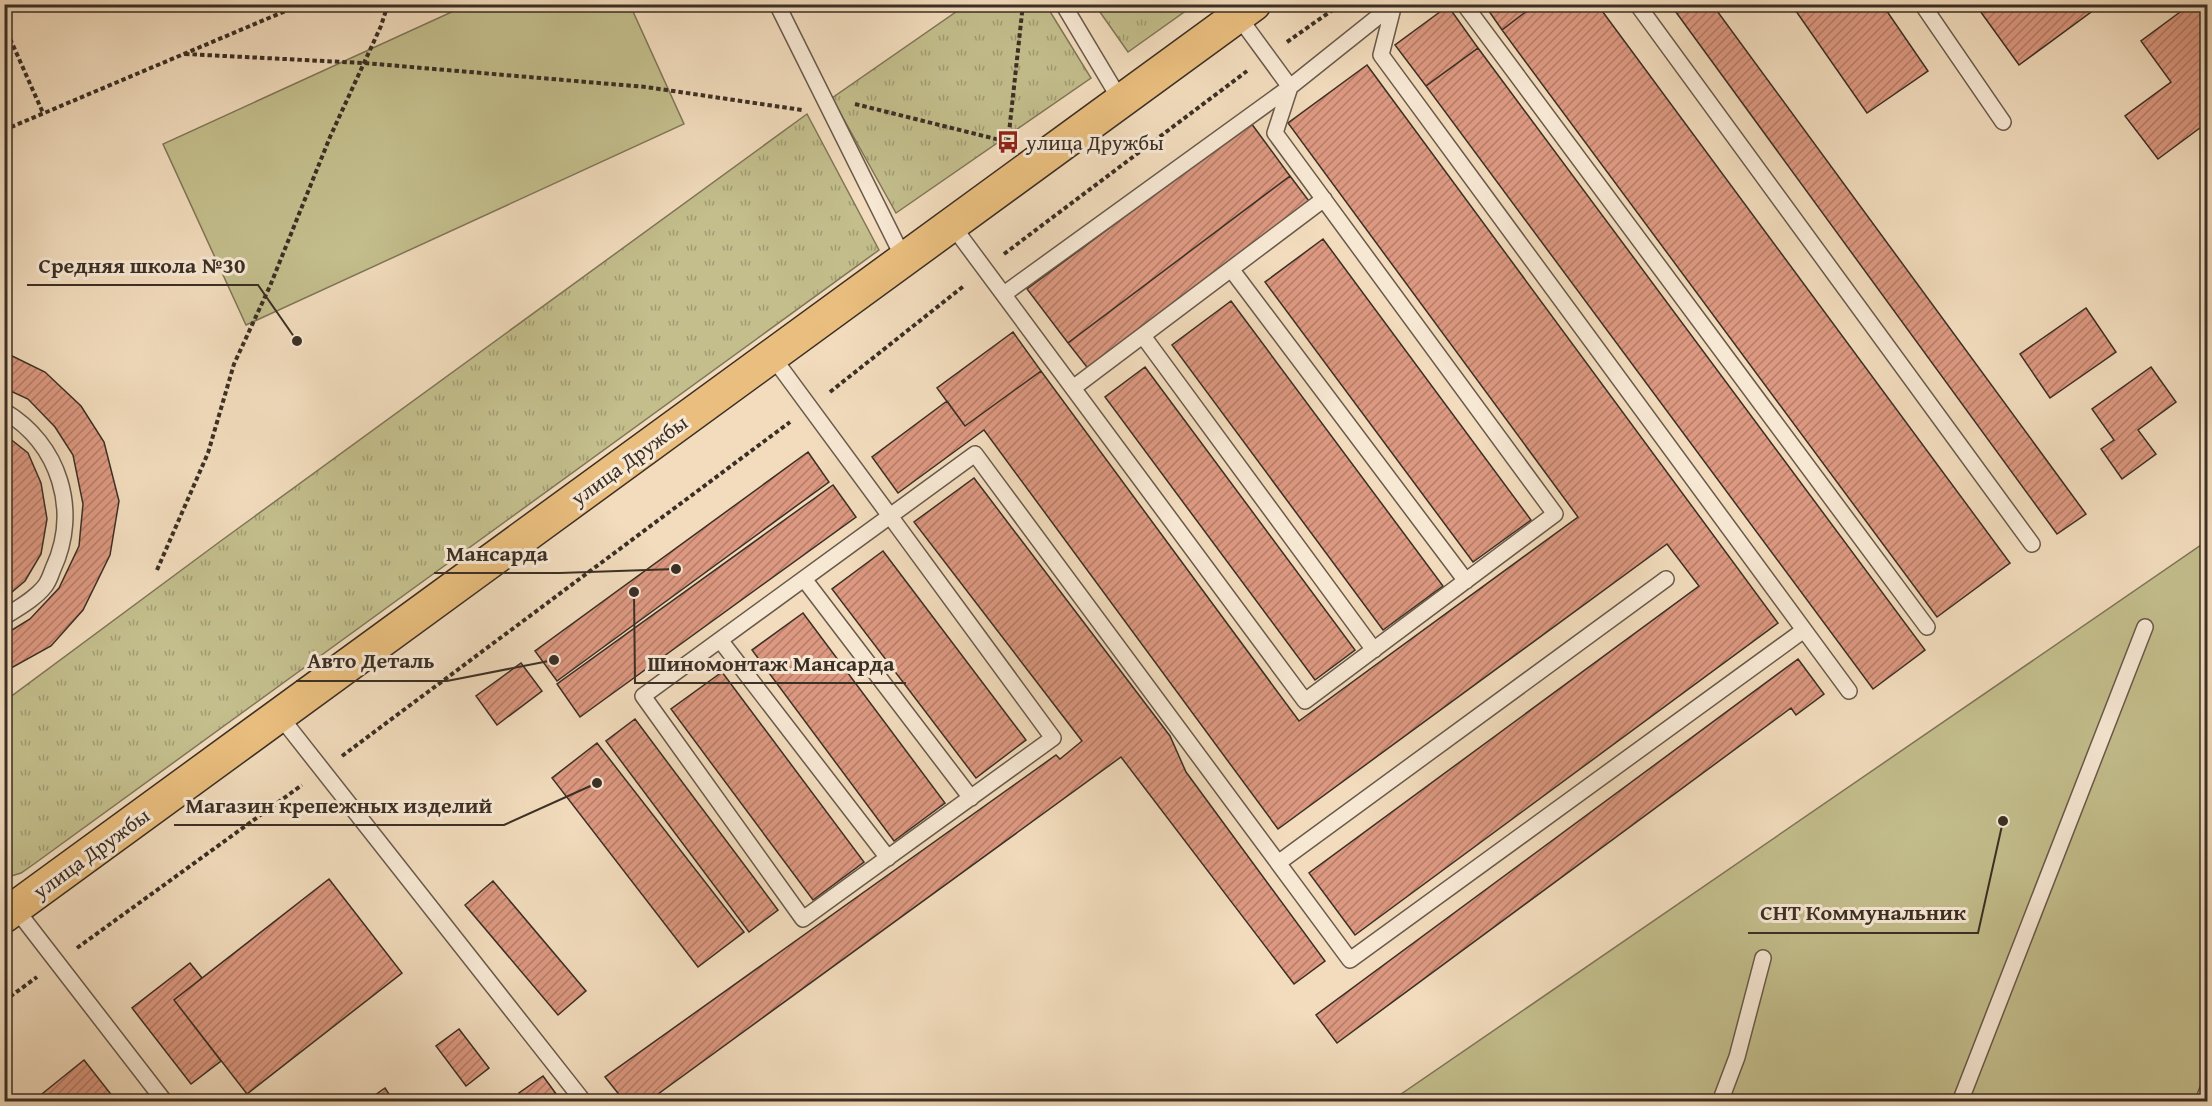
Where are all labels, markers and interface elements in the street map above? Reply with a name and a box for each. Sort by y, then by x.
place label: улица Дружбы [1025,127,1164,158]
bus stop icon: улица Дружбы [995,129,1021,155]
callout: Средняя школа №30 [27,245,258,285]
text: Средняя школа №30 [39,249,245,281]
street label: улица Дружбы [563,407,694,514]
callout: Мансарда [434,533,560,573]
text: Мансарда [446,537,549,569]
callout: Авто Деталь [296,641,447,681]
callout: Шиномонтаж Мансарда [635,643,906,683]
text: Авто Деталь [307,644,435,676]
text: Шиномонтаж Мансарда [647,647,895,679]
callout: Магазин крепежных изделий [174,785,504,825]
text: Магазин крепежных изделий [186,789,493,821]
street label: улица Дружбы [25,800,156,907]
callout: СНТ Коммунальник [1748,893,1978,933]
text: СНТ Коммунальник [1760,896,1966,928]

